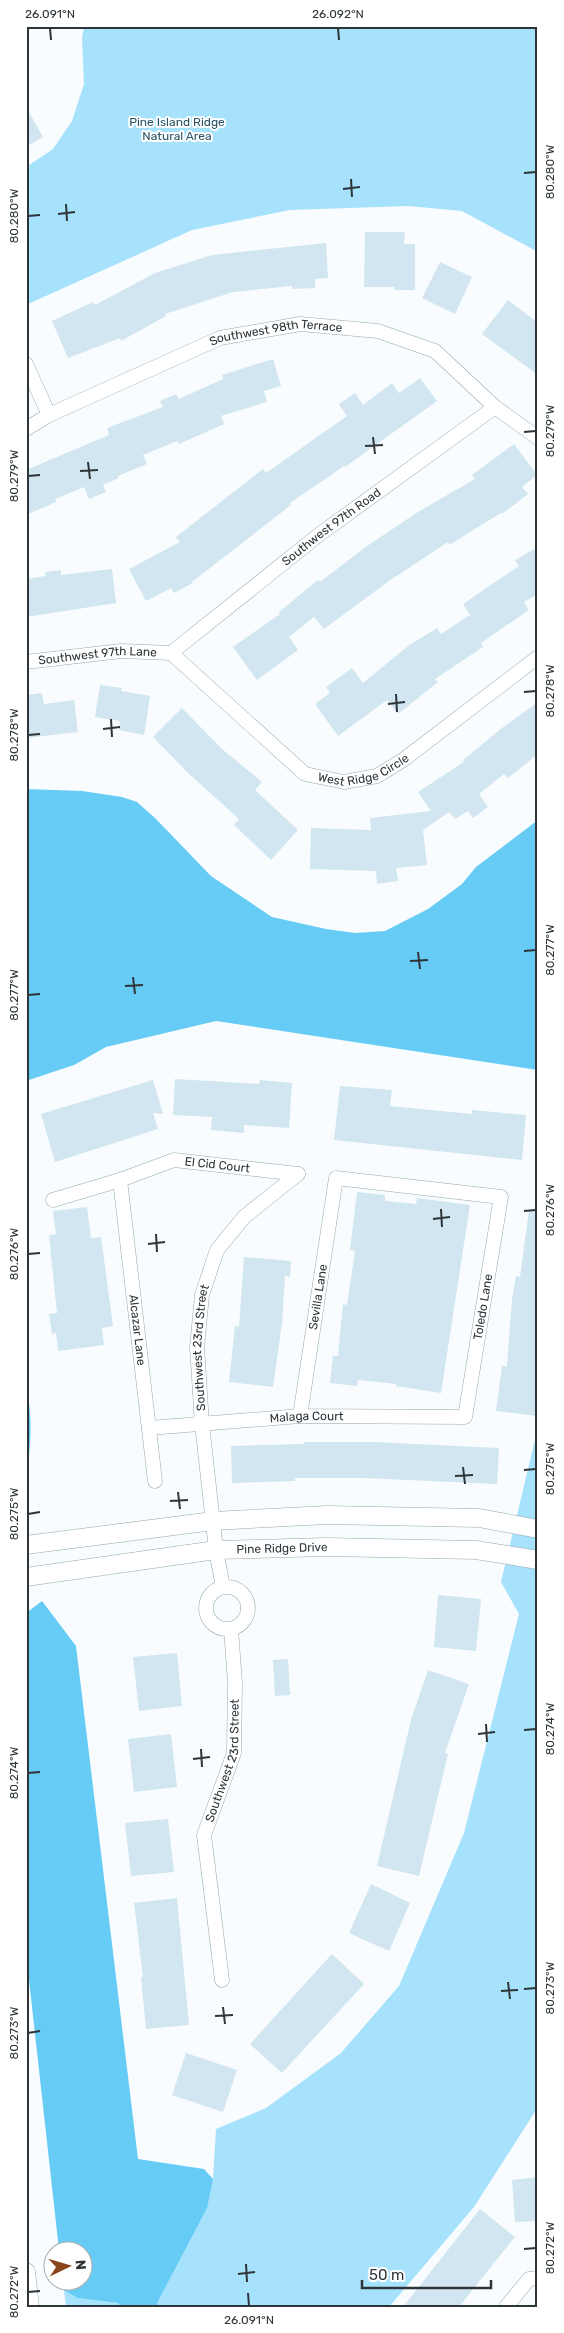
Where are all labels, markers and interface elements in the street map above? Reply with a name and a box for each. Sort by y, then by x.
text: 26.091°N [25,7,75,21]
text: 26.092°N [312,7,364,21]
park label: Pine Island Ridge Natural Area [129,115,225,143]
text: 80.280°W [543,144,557,199]
text: 80.280°W [7,188,21,243]
street label: Southwest 98th Terrace [207,317,343,349]
text: 80.279°W [543,404,557,457]
text: 80.279°W [7,449,21,502]
street label: Southwest 97th Road [279,485,384,569]
street label: Southwest 97th Lane [38,644,157,668]
text: 80.278°W [543,664,557,718]
text: 80.278°W [7,708,21,762]
street label: West Ridge Circle [317,751,412,789]
text: 80.277°W [543,924,557,976]
text: 80.277°W [7,969,21,1021]
street label: El Cid Court [184,1154,251,1176]
text: 80.276°W [543,1183,557,1236]
text: 80.276°W [7,1227,21,1280]
street label: Sevilla Lane [306,1263,330,1331]
street label: Toledo Lane [471,1273,495,1341]
street label: Southwest 23rd Street [190,1282,212,1411]
street label: Alcazar Lane [126,1294,149,1367]
street label: Malaga Court [269,1409,344,1425]
text: 80.275°W [543,1442,557,1495]
text: 80.275°W [7,1487,21,1540]
street label: Pine Ridge Drive [236,1540,328,1556]
street label: Southwest 23rd Street [202,1699,242,1824]
text: 80.274°W [543,1702,557,1755]
text: 80.274°W [7,1746,21,1799]
text: 80.273°W [543,1961,557,2014]
text: 80.273°W [7,2006,21,2059]
text: 80.272°W [543,2221,557,2274]
north arrow [42,2240,92,2290]
scale bar [362,2258,490,2290]
text: N [72,2259,89,2271]
text: 80.272°W [7,2265,21,2318]
text: 50 m [369,2266,404,2284]
text: 26.091°N [224,2313,274,2327]

